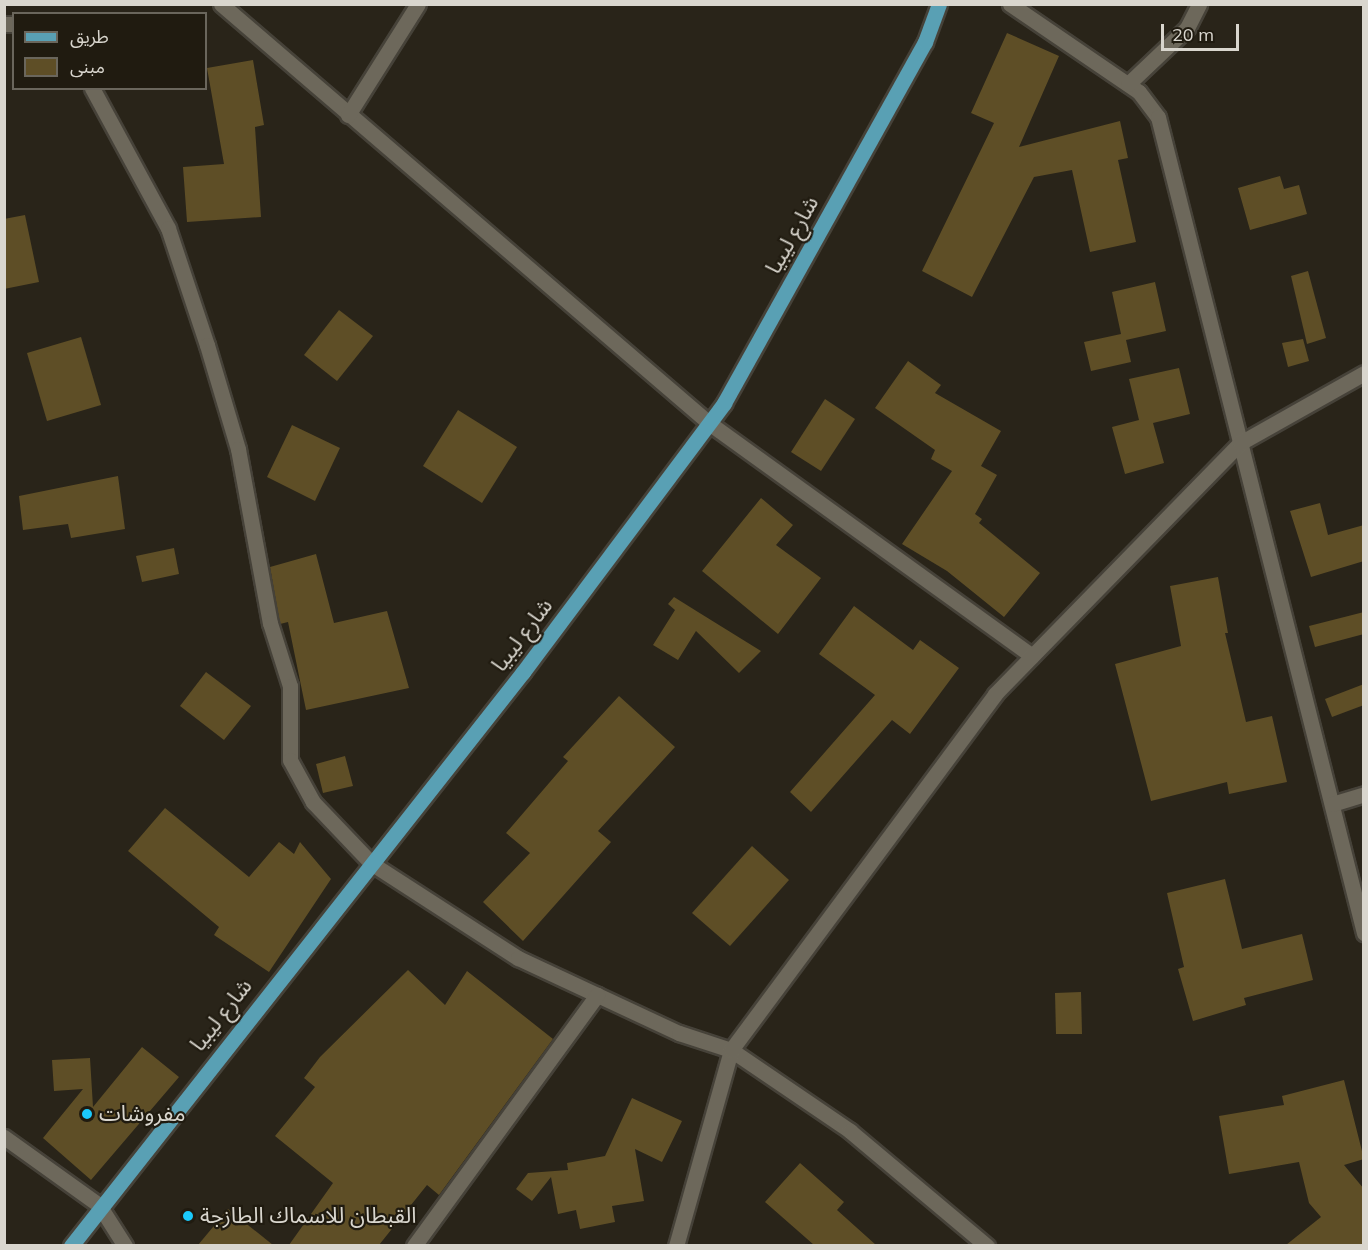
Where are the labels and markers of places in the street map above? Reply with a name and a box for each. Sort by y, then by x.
place label: مفروشات [99,1101,185,1127]
marker: مفروشات [80,1107,94,1121]
place label: القبطان للاسماك الطازجة [200,1203,416,1229]
marker: القبطان للاسماك الطازجة [181,1209,195,1223]

